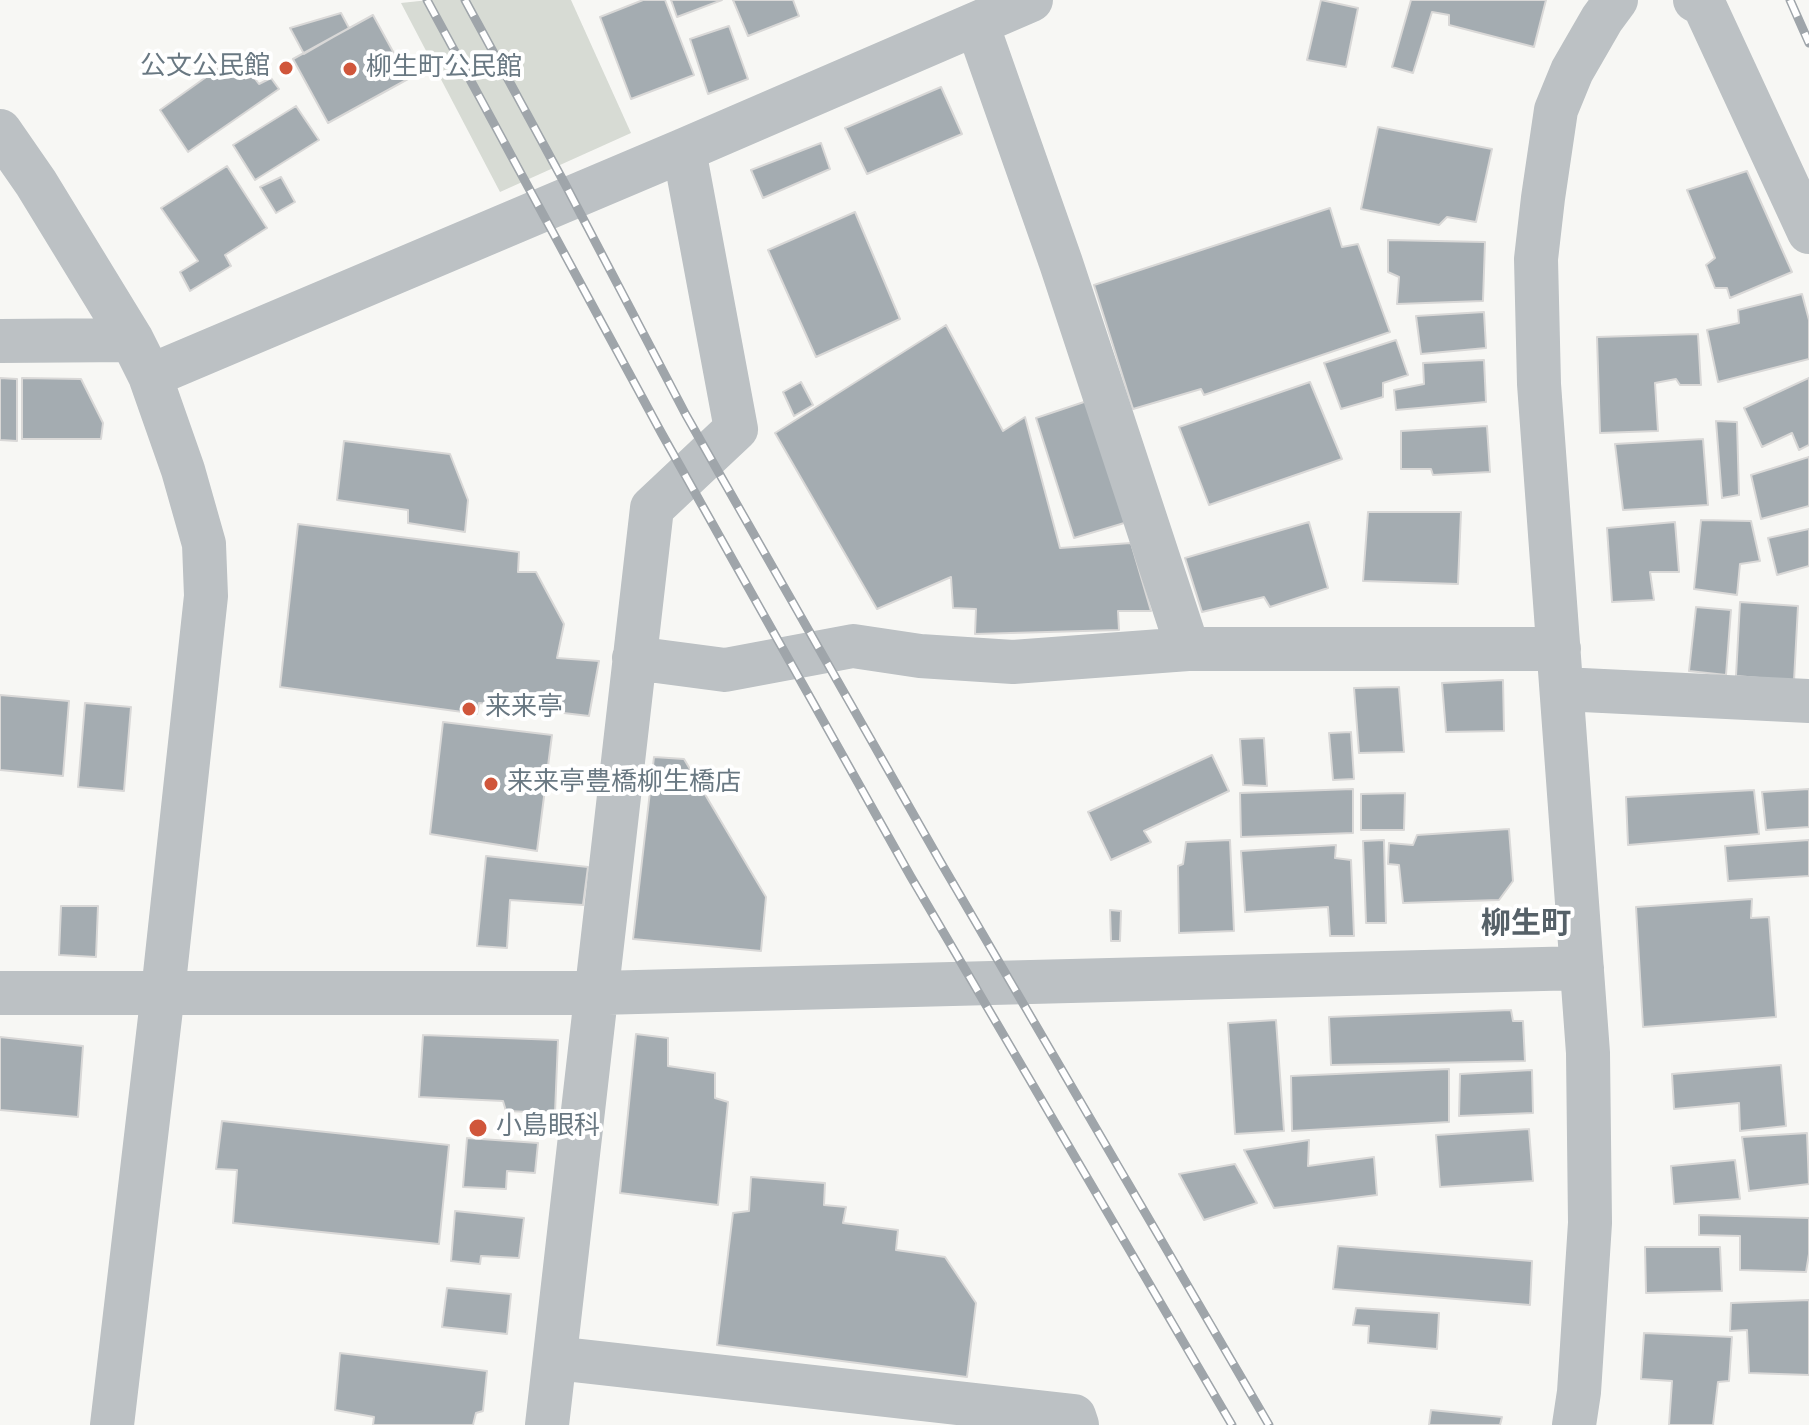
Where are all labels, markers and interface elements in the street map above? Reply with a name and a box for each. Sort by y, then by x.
place label: 公文公民館 [140,52,270,84]
place label: 柳生町公民館 [366,53,522,85]
marker: 公文公民館 [277,59,295,77]
marker: 柳生町公民館 [341,60,359,78]
place label: 来来亭 [485,693,563,725]
marker: 来来亭 [460,700,478,718]
place label: 来来亭豊橋柳生橋店 [507,768,741,800]
marker: 来来亭豊橋柳生橋店 [482,775,500,793]
district label: 柳生町 [1481,908,1571,944]
place label: 小島眼科 [496,1112,600,1144]
marker: 小島眼科 [467,1117,489,1139]

